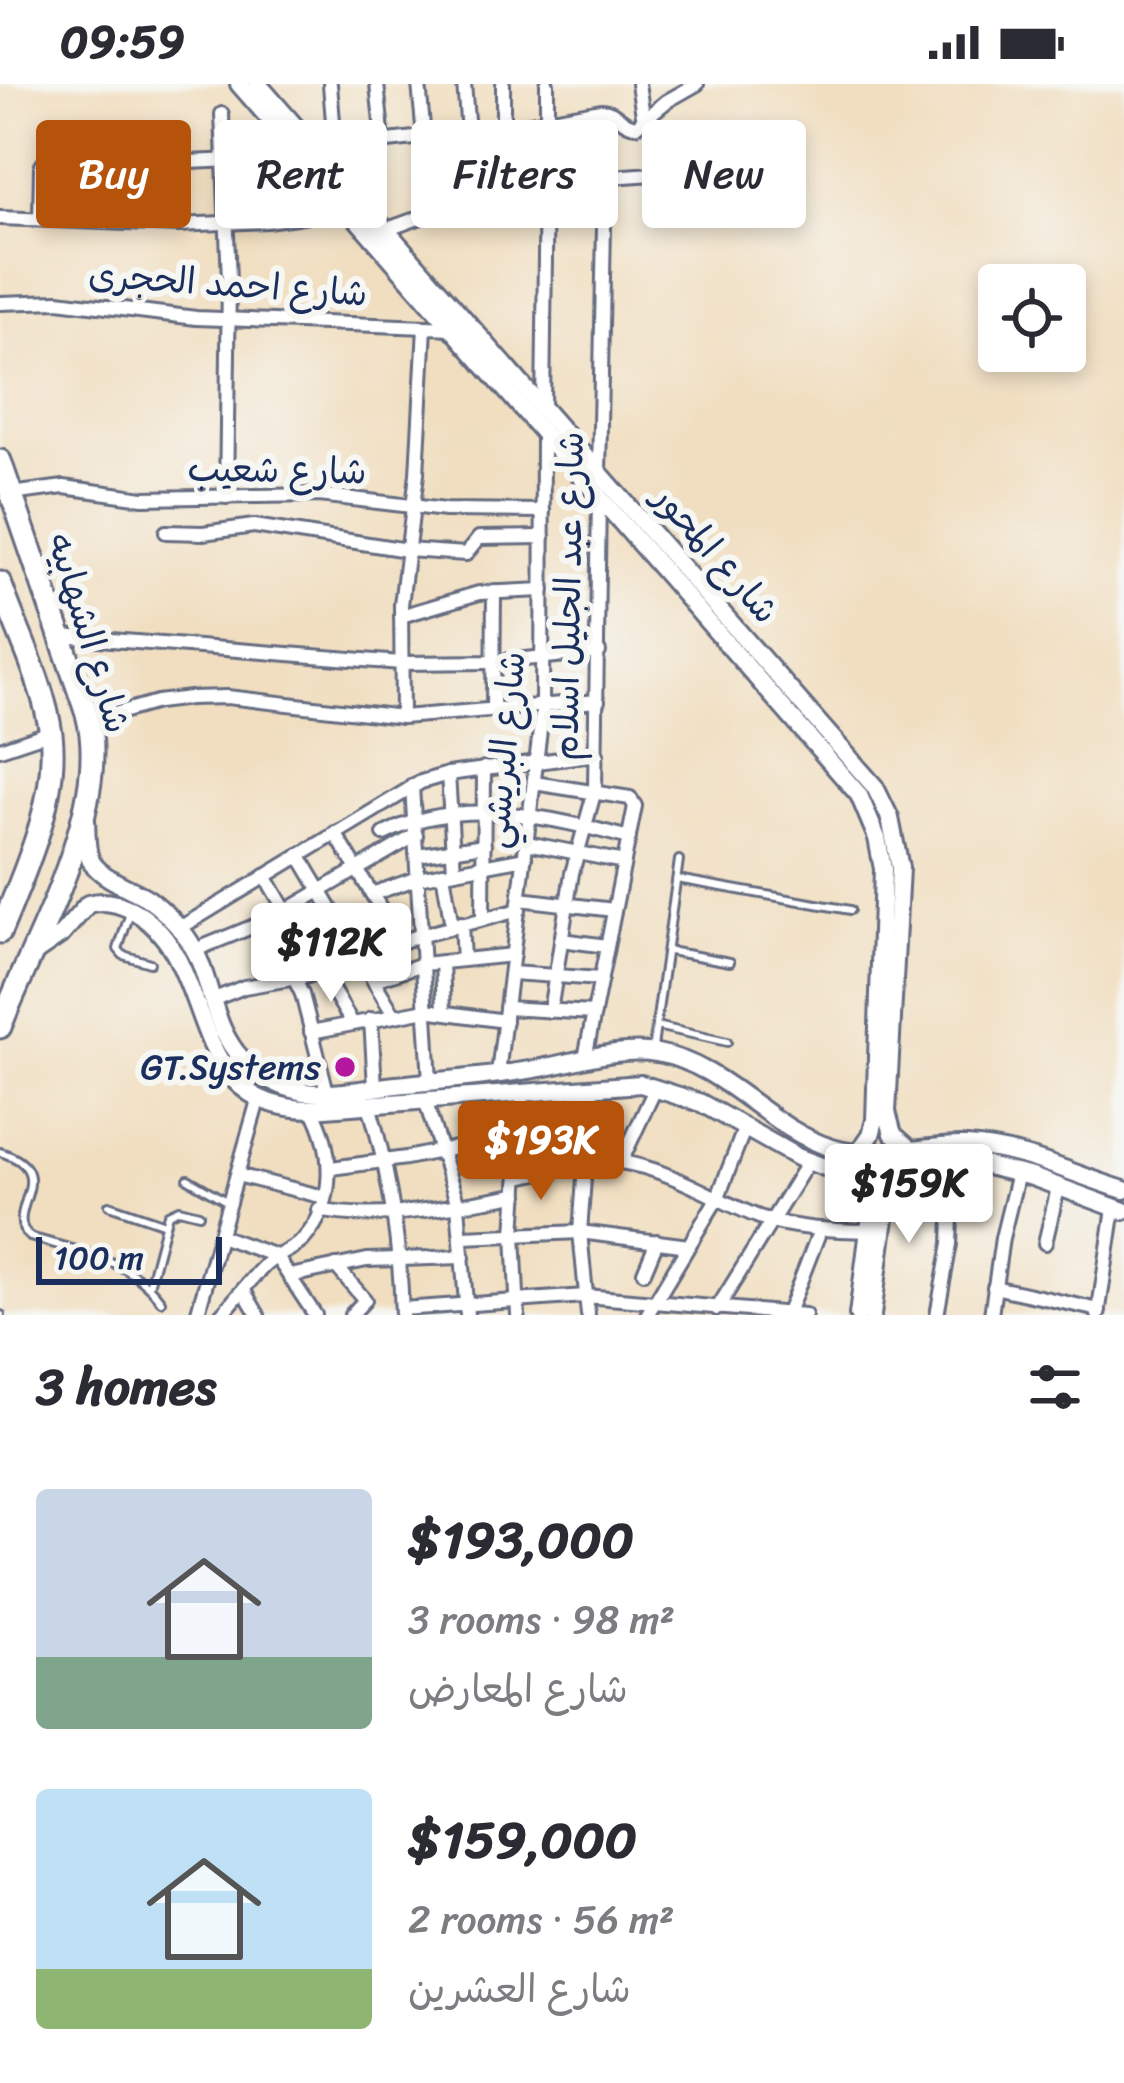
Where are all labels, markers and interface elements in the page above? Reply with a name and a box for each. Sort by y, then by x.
text: 09:59 [60,2,185,82]
chip: Buy [36,120,191,228]
chip: Rent [215,120,387,228]
chip: Filters [411,120,618,228]
chip: New [642,120,806,228]
street label: شارع احمد الحجرى [86,242,370,326]
map controls [978,264,1086,372]
button: locate [978,264,1086,372]
street label: شارع عبد الجليل اسلام [533,431,603,761]
street label: شارع شعيب [187,436,367,504]
street label: شارع المحور [634,467,796,639]
street label: شارع الشهابيه [28,525,150,741]
street label: شارع البريشي [464,649,544,851]
pin: $112K [247,903,415,1005]
text: $112K [278,907,384,976]
place label: GT.Systems [140,1035,321,1099]
marker: GT.Systems [332,1054,358,1080]
pin: $193K [457,1101,625,1203]
text: $193K [485,1105,597,1174]
pin: $159K [825,1144,993,1246]
text: $159K [852,1148,966,1217]
text: 100 m [54,1229,144,1287]
scale bar [36,1231,222,1284]
text: 3 homes [36,1342,216,1432]
icon: filters [1022,1354,1088,1420]
text: $193,000 [408,1495,634,1585]
icon: home [132,1537,276,1681]
text: 3 rooms · 98 m² [408,1585,675,1654]
text: شارع المعارض [408,1654,628,1723]
text: $159,000 [408,1795,637,1885]
icon: home [132,1837,276,1981]
text: 2 rooms · 56 m² [408,1885,674,1954]
text: شارع العشرين [408,1954,631,2023]

